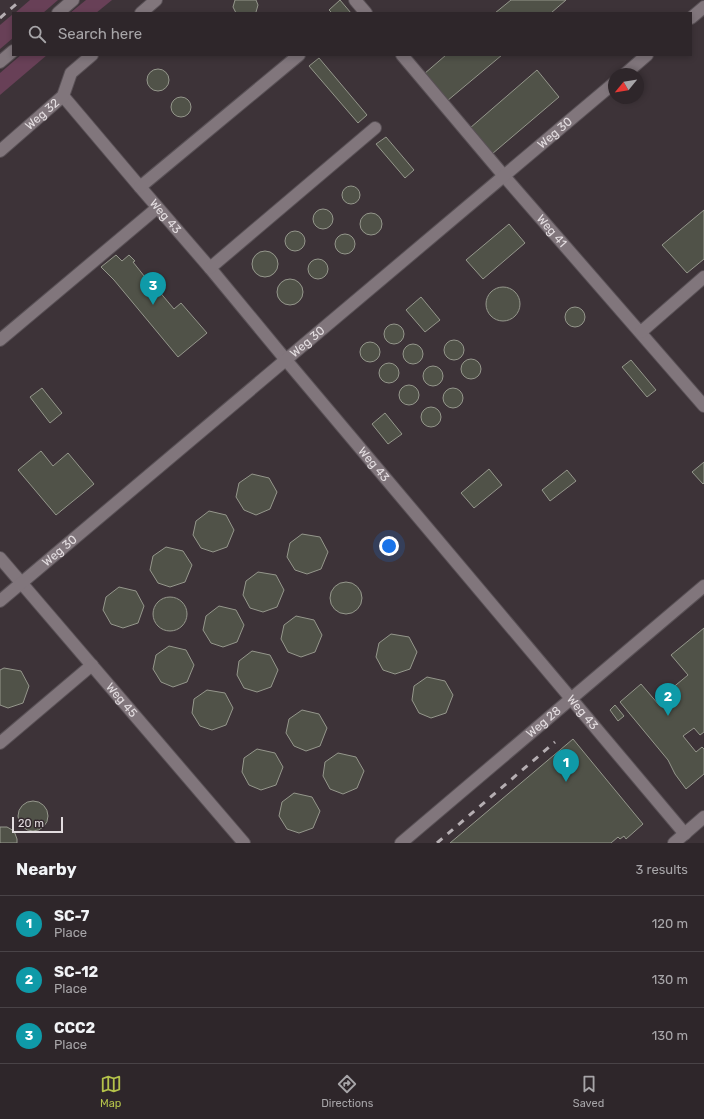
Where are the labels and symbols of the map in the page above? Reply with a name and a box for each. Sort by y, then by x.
north arrow [608,68,644,104]
street label: Weg 32 [22,96,62,133]
street label: Weg 30 [535,114,575,151]
street label: Weg 43 [147,196,184,236]
street label: Weg 41 [534,212,570,250]
pin: 3 [140,272,166,305]
street label: Weg 30 [287,323,327,360]
street label: Weg 43 [355,444,392,485]
street label: Weg 30 [39,532,80,569]
your location [379,536,399,556]
street label: Weg 45 [103,680,140,720]
pin: 2 [655,683,681,716]
street label: Weg 43 [564,692,601,732]
street label: Weg 28 [523,703,564,741]
pin: 1 [553,749,579,782]
scale bar [12,815,63,834]

